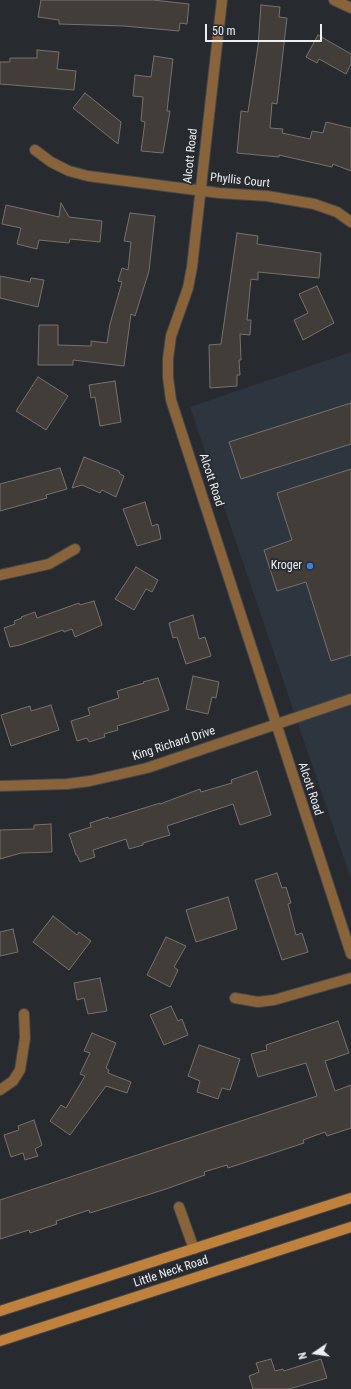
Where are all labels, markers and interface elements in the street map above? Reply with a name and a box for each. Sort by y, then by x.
scale bar [207,16,324,42]
text: 50 m [212,24,236,38]
street label: Alcott Road [181,128,201,184]
street label: Phyllis Court [209,171,271,191]
street label: Alcott Road [196,452,226,508]
place label: Kroger [271,559,302,573]
marker: Kroger [305,561,315,571]
street label: King Richard Drive [131,724,217,764]
street label: Alcott Road [295,761,325,817]
street label: Little Neck Road [132,1253,210,1291]
north arrow [295,1333,335,1373]
text: N [296,1351,310,1361]

